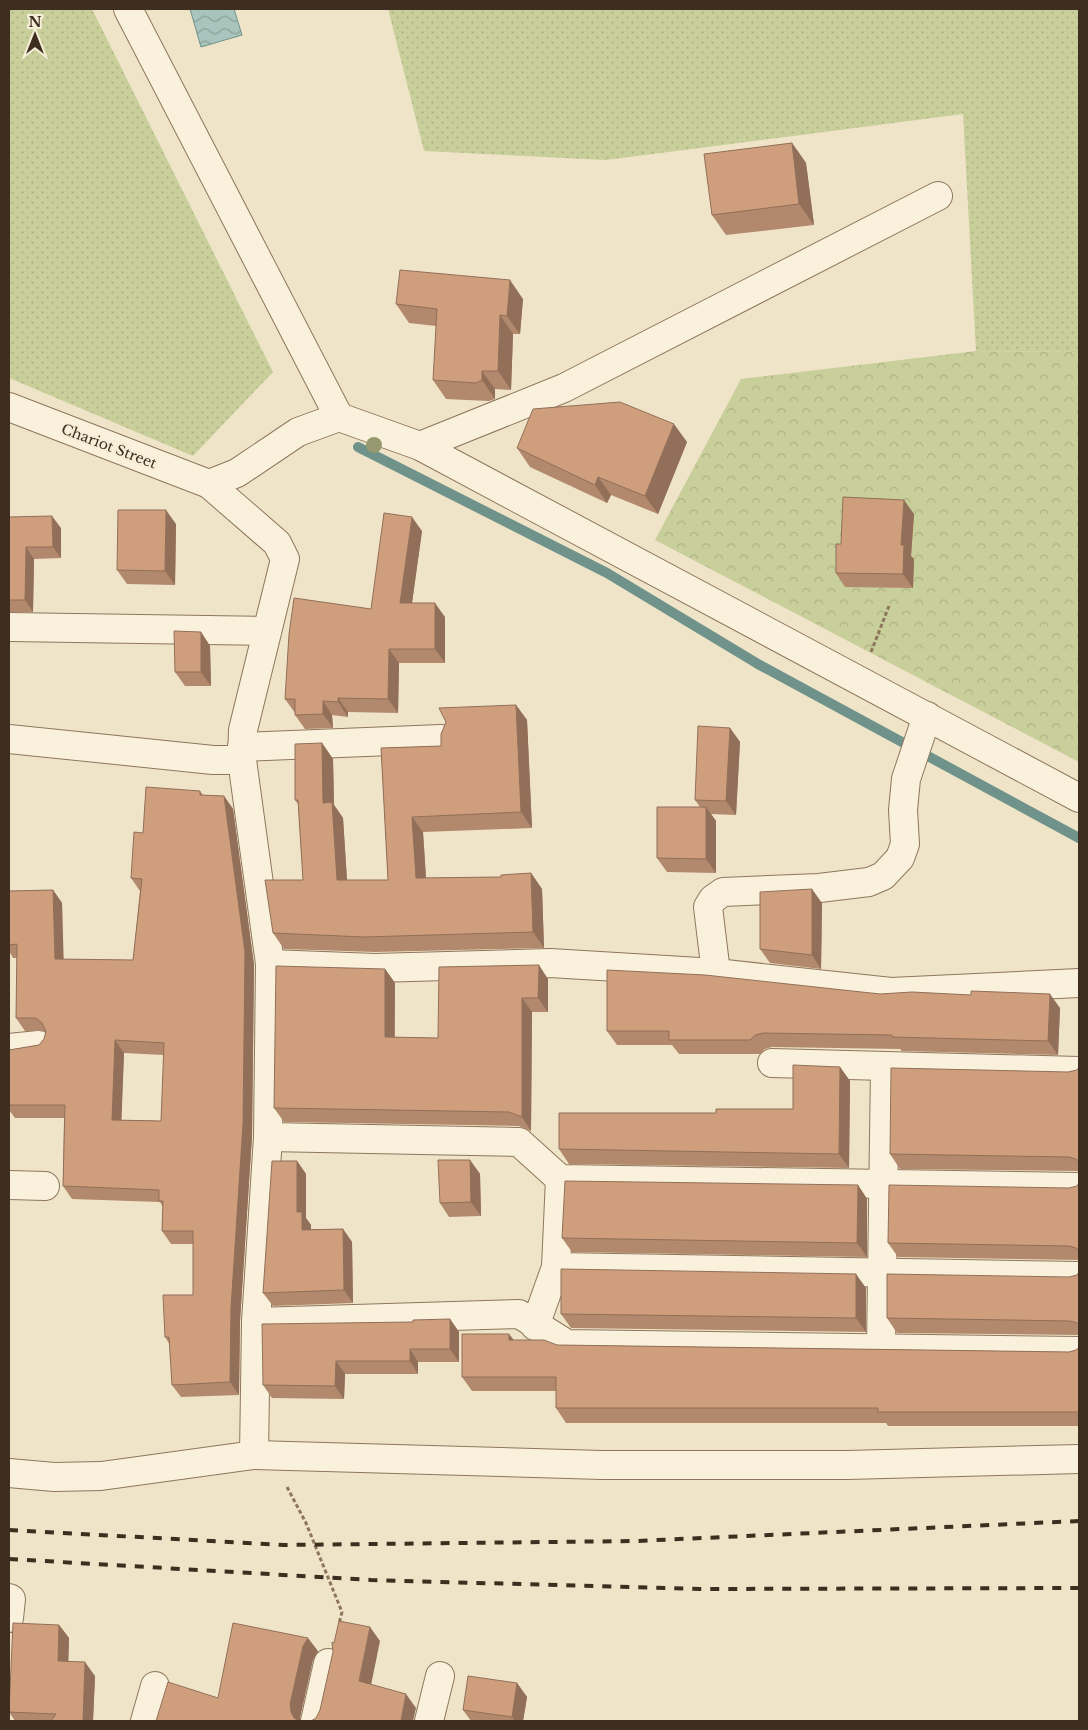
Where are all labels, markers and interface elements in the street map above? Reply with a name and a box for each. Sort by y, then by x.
north arrow [10,10,60,60]
text: N [28,13,42,31]
street label: Chariot Street [59,420,160,473]

